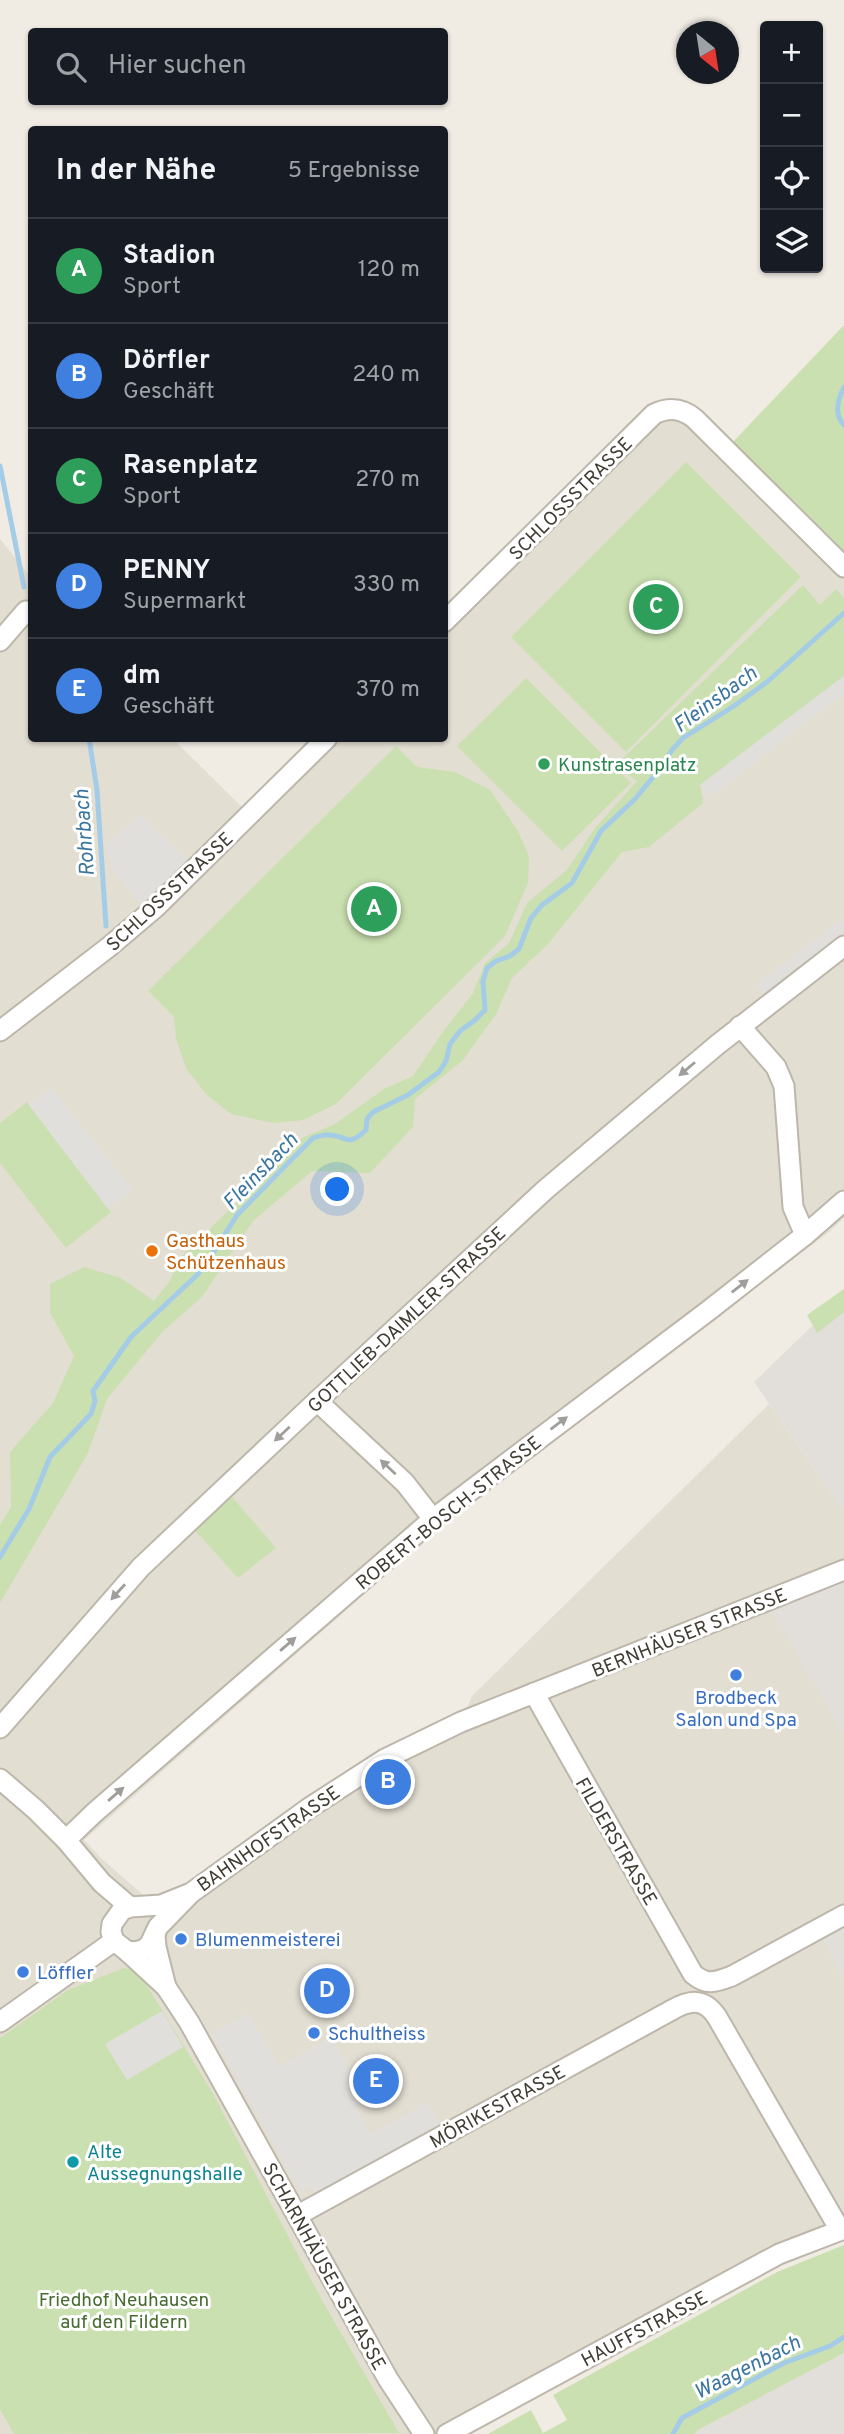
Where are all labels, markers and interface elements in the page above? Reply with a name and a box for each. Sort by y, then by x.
north arrow [676,21,739,84]
map controls [760,21,823,273]
button: + [760,21,823,84]
search box [28,28,448,105]
icon: search [52,48,90,86]
text: Hier suchen [108,50,247,83]
button: − [760,84,823,147]
button: locate [760,147,823,210]
text: In der Nähe [56,153,216,190]
text: 5 Ergebnisse [288,157,420,186]
button: layers [760,210,823,273]
text: Stadion [123,240,216,273]
text: A [71,256,87,285]
text: 120 m [358,256,420,285]
text: Sport [123,273,181,302]
text: Dörfler [123,345,210,378]
text: B [71,361,87,390]
text: 240 m [352,361,420,390]
text: Geschäft [123,378,215,407]
street label: SCHLOSSSTRASSE [505,433,638,566]
text: Rasenplatz [123,450,258,483]
text: C [72,466,86,495]
text: 270 m [355,466,420,495]
text: Sport [123,483,181,512]
text: PENNY [123,555,210,588]
text: D [71,571,87,600]
text: 330 m [353,571,420,600]
pin: C [633,581,679,633]
text: Supermarkt [123,588,246,617]
text: dm [123,660,161,693]
water label: Fleinsbach [668,660,764,740]
text: E [72,676,86,705]
text: 370 m [355,676,420,705]
text: Geschäft [123,693,215,722]
place label: Kunstrasenplatz [558,754,696,778]
marker: Kunstrasenplatz [536,756,552,772]
water label: Rohrbach [69,788,102,877]
street label: SCHLOSSSTRASSE [102,827,239,957]
pin: A [351,883,397,935]
one-way arrow [679,1061,696,1076]
water label: Fleinsbach [217,1127,305,1216]
your location [320,1172,354,1206]
street label: GOTTLIEB-DAIMLER-STRASSE [303,1222,512,1419]
place label: Gasthaus Schützenhaus [166,1230,286,1276]
marker: Gasthaus Schützenhaus [144,1243,160,1259]
one-way arrow [731,1278,749,1293]
one-way arrow [550,1416,568,1430]
one-way arrow [274,1426,291,1442]
street label: ROBERT-BOSCH-STRASSE [352,1431,547,1596]
one-way arrow [380,1460,397,1476]
one-way arrow [110,1583,126,1601]
street label: BERNHÄUSER STRASSE [588,1583,791,1684]
one-way arrow [279,1636,297,1652]
marker: Brodbeck Salon und Spa [728,1667,744,1683]
place label: Brodbeck Salon und Spa [675,1687,797,1733]
pin: B [365,1756,411,1808]
street label: FILDERSTRASSE [569,1774,662,1910]
street label: BAHNHOFSTRASSE [193,1781,345,1898]
one-way arrow [108,1787,125,1802]
place label: Blumenmeisterei [195,1929,341,1953]
marker: Blumenmeisterei [173,1931,189,1947]
place label: Löffler [37,1962,94,1986]
marker: Löffler [15,1964,31,1980]
pin: D [304,1965,350,2017]
place label: Schultheiss [328,2023,426,2047]
marker: Schultheiss [306,2025,322,2041]
pin: E [353,2055,399,2107]
street label: MÖRIKESTRASSE [425,2060,570,2155]
place label: Alte Aussegnungshalle [87,2141,243,2187]
marker: Alte Aussegnungshalle [65,2154,81,2170]
street label: SCHARNHÄUSER STRASSE [256,2158,391,2375]
street label: HAUFFSTRASSE [578,2286,712,2373]
park label: Friedhof Neuhausen auf den Fildern [39,2289,209,2335]
water label: Waagenbach [690,2330,806,2407]

